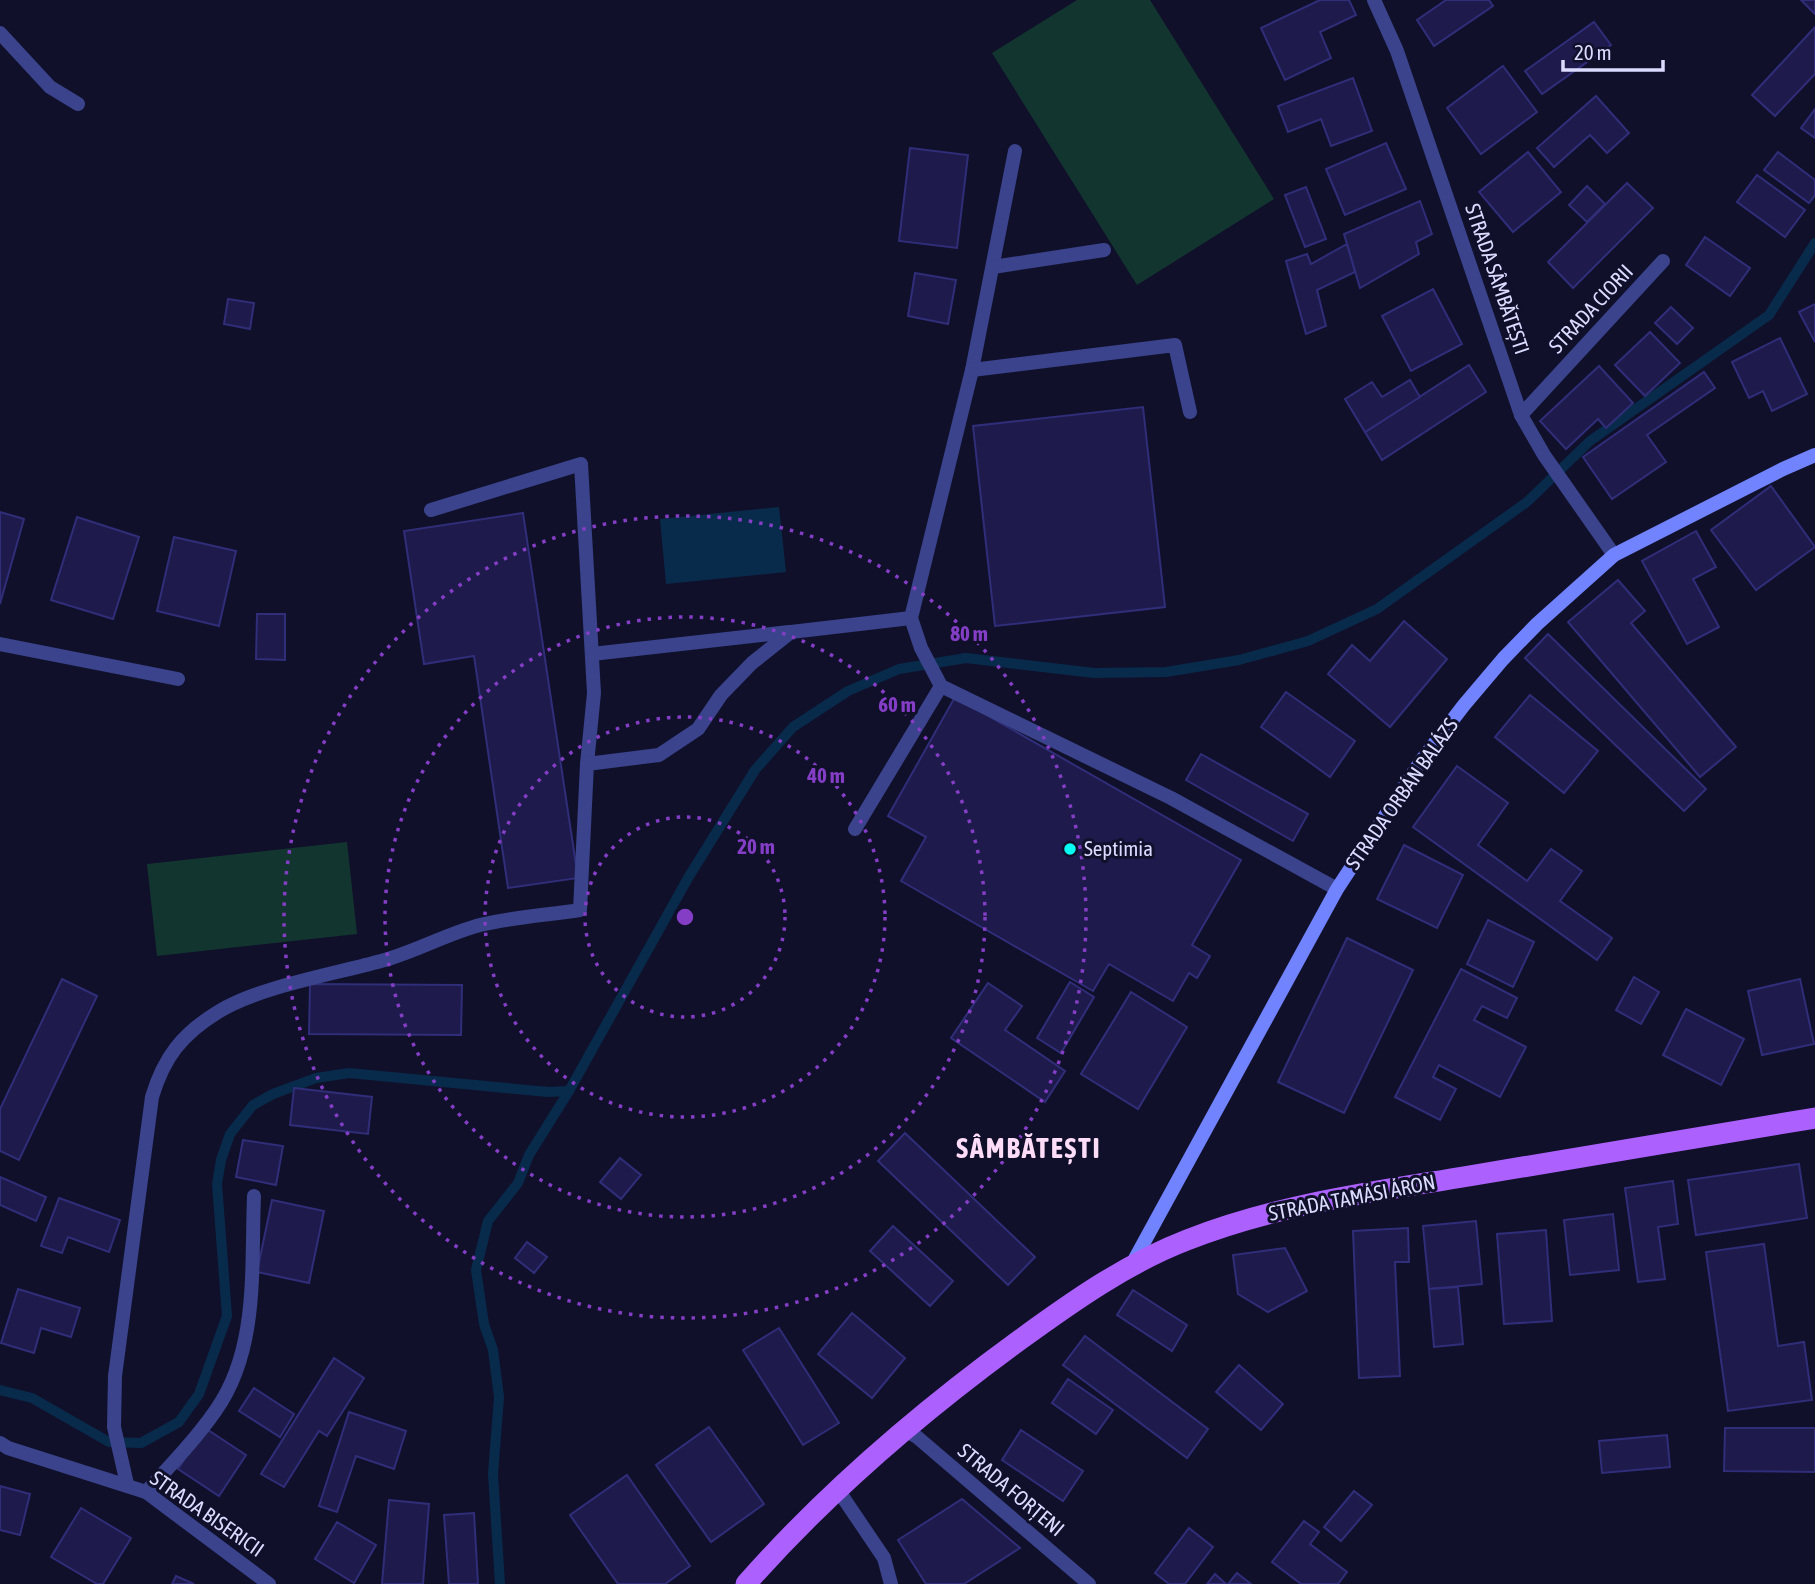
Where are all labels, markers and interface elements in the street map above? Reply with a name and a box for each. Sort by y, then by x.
scale bar [1563,28,1663,72]
text: 20 m [1574,40,1612,64]
street label: STRADA SÂMBĂTEȘTI [1461,200,1535,357]
street label: STRADA CIORII [1543,259,1637,357]
text: 80 m [950,621,988,645]
text: 60 m [878,692,916,716]
street label: STRADA ORBÁN BALÁZS [1340,713,1462,874]
text: 40 m [806,763,845,787]
text: 20 m [737,834,775,858]
place label: Septimia [1084,836,1153,860]
marker: Septimia [1062,841,1078,857]
centre of rings [673,905,697,929]
district label: SÂMBĂTEȘTI [956,1132,1102,1165]
street label: STRADA TAMÁSI ÁRON [1267,1169,1437,1225]
street label: STRADA FORȚENI [954,1438,1069,1540]
street label: STRADA BISERICII [146,1465,269,1561]

